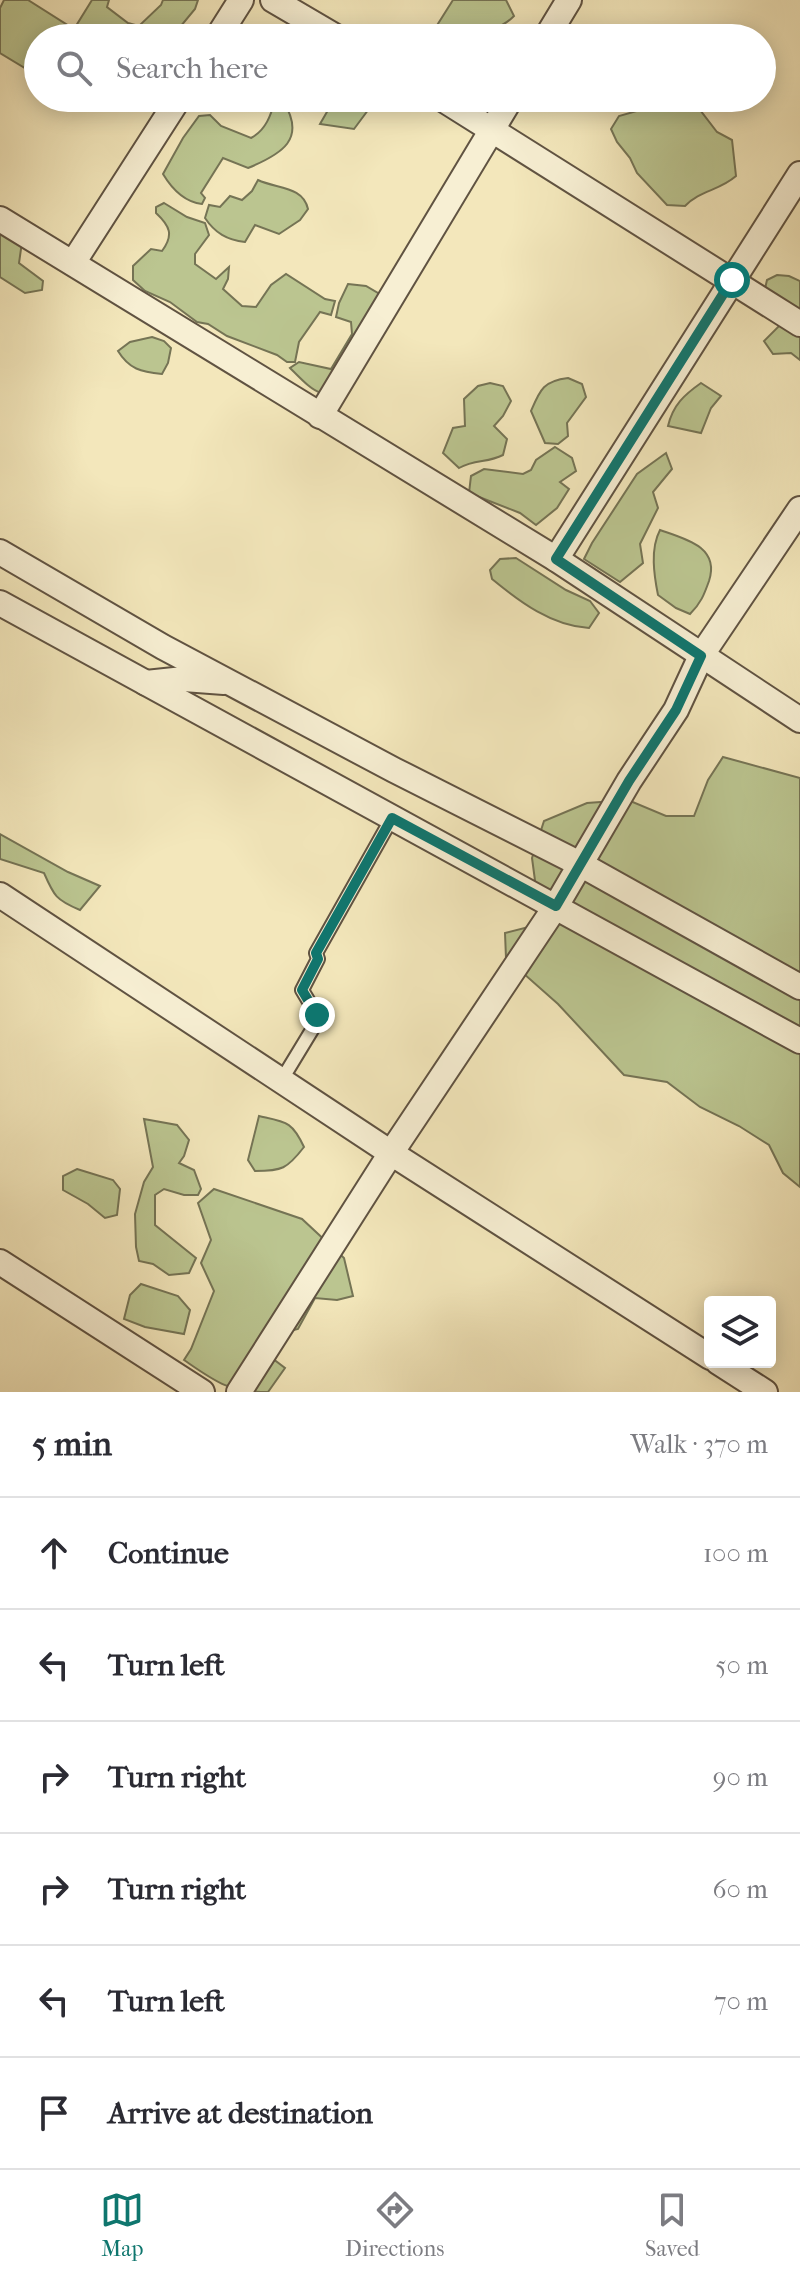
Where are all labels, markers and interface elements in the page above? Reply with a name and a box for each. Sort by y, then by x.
search box [24,24,776,112]
icon: search [52,46,96,90]
text: Search here [116,51,268,86]
route start [714,262,750,298]
route end [299,997,335,1033]
map controls [704,1296,776,1368]
button: layers [704,1296,776,1368]
text: 5 min [32,1424,112,1464]
text: Walk · 370 m [631,1429,768,1460]
icon: ahead [32,1531,76,1575]
text: Continue [108,1536,229,1571]
text: 100 m [703,1538,768,1569]
icon: left [32,1643,76,1687]
text: Turn left [108,1648,225,1683]
text: 50 m [715,1650,768,1681]
icon: right [32,1755,76,1799]
text: Turn right [108,1760,246,1795]
text: 90 m [713,1762,768,1793]
icon: right [32,1867,76,1911]
text: Turn right [108,1872,246,1907]
text: 60 m [712,1874,768,1905]
icon: left [32,1979,76,2023]
text: Turn left [108,1984,225,2019]
text: 70 m [714,1986,768,2017]
icon: arrive [32,2091,76,2135]
text: Arrive at destination [108,2096,373,2131]
tab: Map [100,2188,144,2262]
tab: Directions [345,2188,444,2262]
tab: Saved [645,2188,700,2262]

